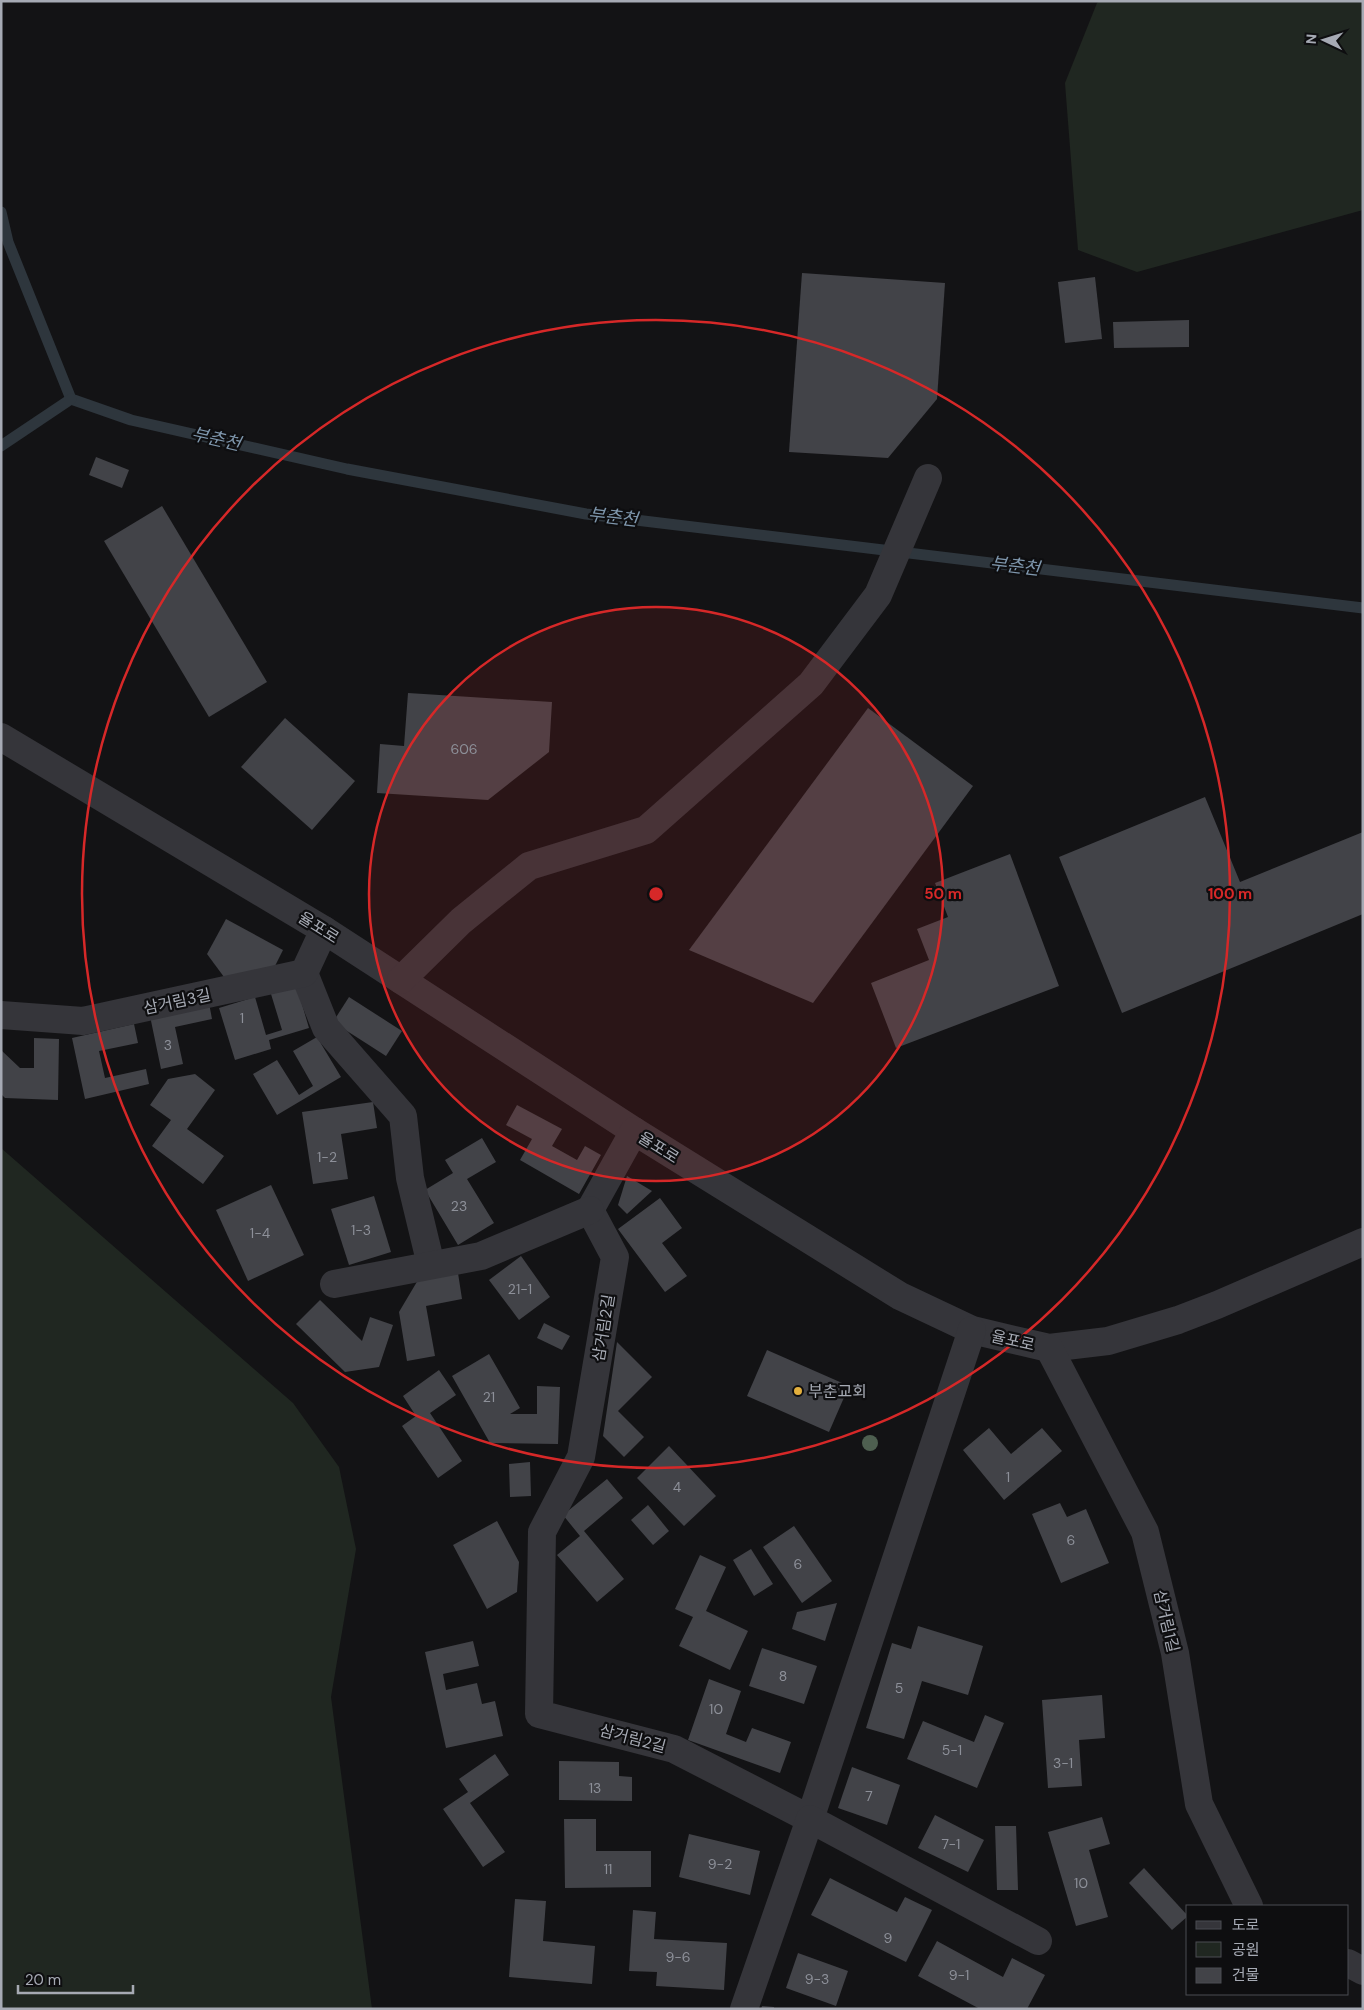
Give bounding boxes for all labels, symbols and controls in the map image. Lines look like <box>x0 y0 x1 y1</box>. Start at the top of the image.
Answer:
north arrow <box>1299 15 1349 65</box>
text: N <box>1302 33 1320 45</box>
water label: 부춘천 <box>189 422 245 457</box>
water label: 부춘천 <box>587 502 642 532</box>
water label: 부춘천 <box>989 551 1044 581</box>
house number: 606 <box>450 740 478 758</box>
text: 50 m <box>924 884 962 904</box>
text: 100 m <box>1208 884 1252 904</box>
centre of rings <box>647 885 665 903</box>
street label: 율포로 <box>294 907 343 948</box>
street label: 삼거림3길 <box>141 984 213 1019</box>
house number: 1 <box>240 1009 244 1027</box>
house number: 3 <box>164 1036 172 1054</box>
street label: 율포로 <box>634 1127 683 1168</box>
house number: 1-2 <box>317 1148 337 1166</box>
house number: 23 <box>451 1197 467 1215</box>
house number: 1-3 <box>351 1221 371 1239</box>
house number: 1-4 <box>250 1224 271 1242</box>
house number: 21-1 <box>508 1280 532 1298</box>
street label: 삼거림2길 <box>588 1293 619 1363</box>
street label: 율포로 <box>989 1325 1037 1356</box>
place label: 부춘교회 <box>808 1381 867 1402</box>
marker: 부춘교회 <box>792 1385 804 1397</box>
house number: 21 <box>483 1388 495 1406</box>
house number: 1 <box>1006 1468 1010 1486</box>
house number: 4 <box>673 1478 682 1496</box>
house number: 6 <box>1067 1531 1075 1549</box>
house number: 6 <box>794 1555 802 1573</box>
street label: 삼거림1길 <box>1149 1588 1184 1655</box>
house number: 8 <box>779 1667 787 1685</box>
house number: 5 <box>895 1679 903 1697</box>
house number: 10 <box>709 1700 723 1718</box>
street label: 삼거림2길 <box>597 1720 668 1757</box>
house number: 5-1 <box>942 1741 962 1759</box>
house number: 3-1 <box>1053 1754 1073 1772</box>
house number: 13 <box>589 1779 601 1797</box>
house number: 7 <box>865 1787 873 1805</box>
house number: 7-1 <box>942 1835 960 1853</box>
house number: 9-2 <box>708 1855 732 1873</box>
house number: 11 <box>604 1860 612 1878</box>
house number: 10 <box>1074 1874 1088 1892</box>
legend <box>1186 1905 1349 1995</box>
text: 도로 <box>1232 1915 1260 1935</box>
house number: 9 <box>884 1929 893 1947</box>
text: 공원 <box>1232 1940 1260 1960</box>
house number: 9-6 <box>665 1948 691 1966</box>
scale bar <box>18 1962 132 1994</box>
text: 건물 <box>1232 1965 1260 1985</box>
house number: 9-1 <box>949 1966 969 1984</box>
text: 20 m <box>25 1970 61 1990</box>
house number: 9-3 <box>805 1970 829 1988</box>

